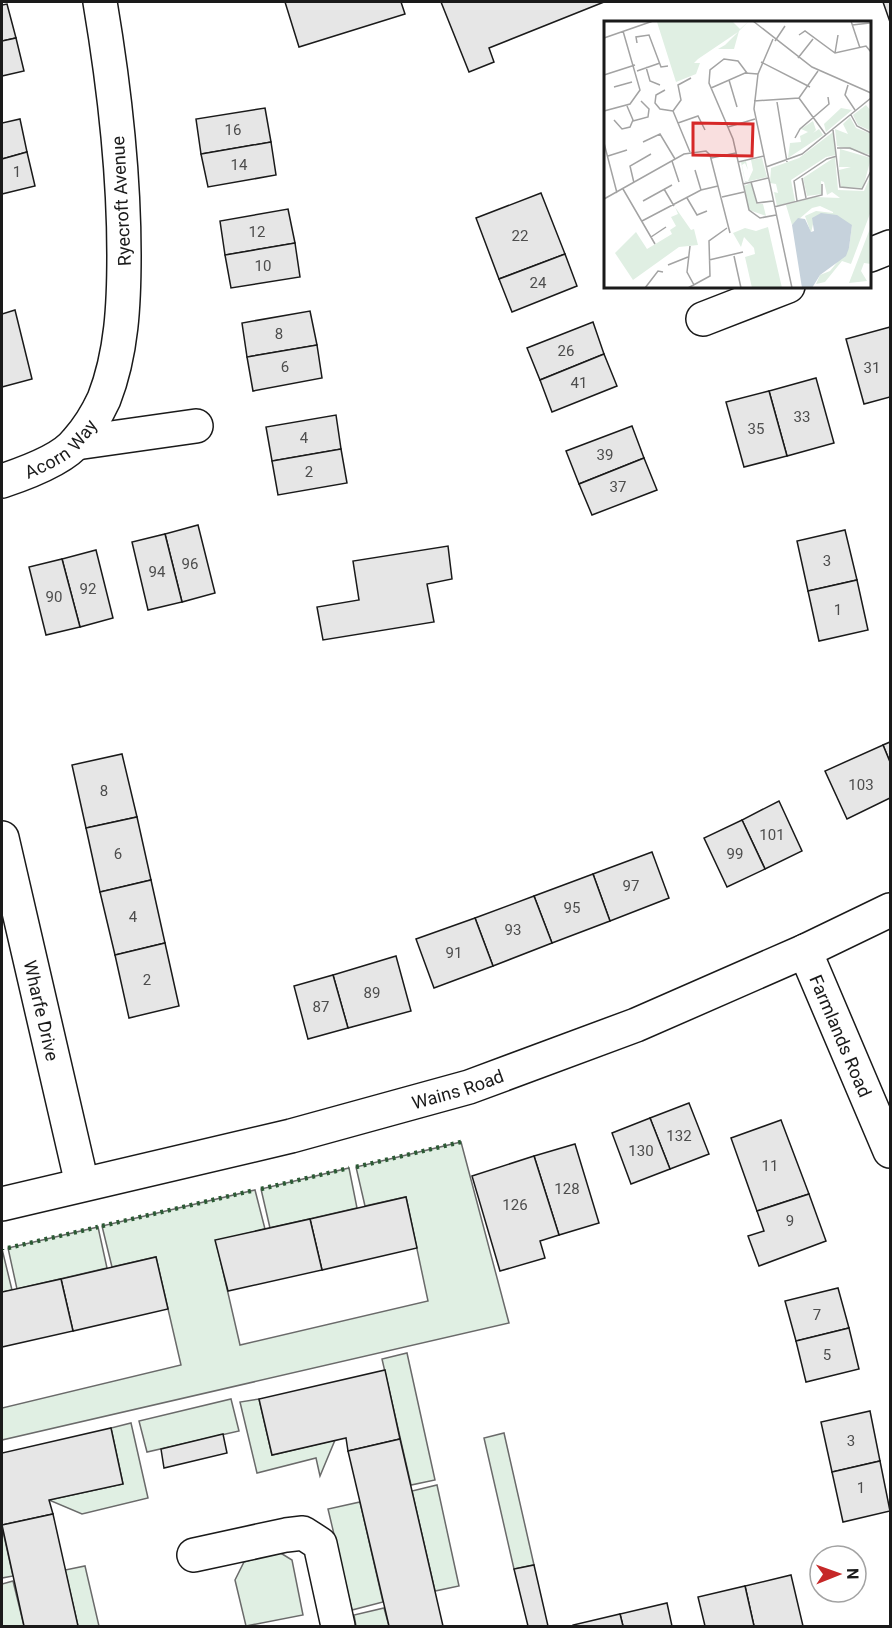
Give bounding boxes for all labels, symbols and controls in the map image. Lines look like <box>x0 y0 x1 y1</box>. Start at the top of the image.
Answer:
inset map <box>604 21 871 288</box>
house number: 16 <box>225 121 241 139</box>
street label: Ryecroft Avenue <box>107 135 135 267</box>
house number: 14 <box>231 156 248 174</box>
house number: 1 <box>13 163 21 181</box>
house number: 12 <box>249 223 265 241</box>
house number: 22 <box>512 227 528 245</box>
house number: 10 <box>255 257 271 275</box>
house number: 24 <box>530 274 547 292</box>
house number: 8 <box>275 325 283 343</box>
house number: 26 <box>558 342 574 360</box>
house number: 6 <box>281 358 289 376</box>
house number: 31 <box>864 359 880 377</box>
house number: 41 <box>571 374 587 392</box>
house number: 33 <box>794 408 810 426</box>
street label: Acorn Way <box>21 415 101 482</box>
house number: 35 <box>748 420 764 438</box>
house number: 4 <box>300 429 309 447</box>
house number: 39 <box>597 446 613 464</box>
house number: 2 <box>305 463 313 481</box>
house number: 37 <box>610 478 626 496</box>
house number: 3 <box>823 552 831 570</box>
house number: 96 <box>182 555 198 573</box>
house number: 94 <box>149 563 166 581</box>
house number: 92 <box>80 580 96 598</box>
house number: 90 <box>46 588 62 606</box>
house number: 1 <box>834 601 842 619</box>
house number: 103 <box>848 776 874 794</box>
house number: 8 <box>100 782 108 800</box>
house number: 101 <box>759 826 785 844</box>
house number: 6 <box>114 845 122 863</box>
house number: 99 <box>727 845 743 863</box>
house number: 97 <box>623 877 639 895</box>
house number: 95 <box>564 899 580 917</box>
house number: 4 <box>129 908 138 926</box>
house number: 93 <box>505 921 521 939</box>
house number: 91 <box>446 944 462 962</box>
street label: Wharfe Drive <box>20 958 64 1063</box>
house number: 2 <box>143 971 151 989</box>
street label: Farmlands Road <box>806 971 876 1100</box>
house number: 89 <box>364 984 380 1002</box>
house number: 87 <box>313 998 329 1016</box>
street label: Wains Road <box>409 1065 506 1113</box>
house number: 132 <box>666 1127 692 1145</box>
house number: 130 <box>628 1142 654 1160</box>
house number: 11 <box>762 1157 778 1175</box>
house number: 128 <box>554 1180 580 1198</box>
house number: 126 <box>502 1196 528 1214</box>
house number: 9 <box>786 1212 794 1230</box>
house number: 7 <box>813 1306 821 1324</box>
house number: 5 <box>823 1346 831 1364</box>
house number: 3 <box>847 1432 855 1450</box>
house number: 1 <box>857 1479 865 1497</box>
north arrow <box>808 1544 868 1604</box>
text: N <box>843 1568 862 1580</box>

